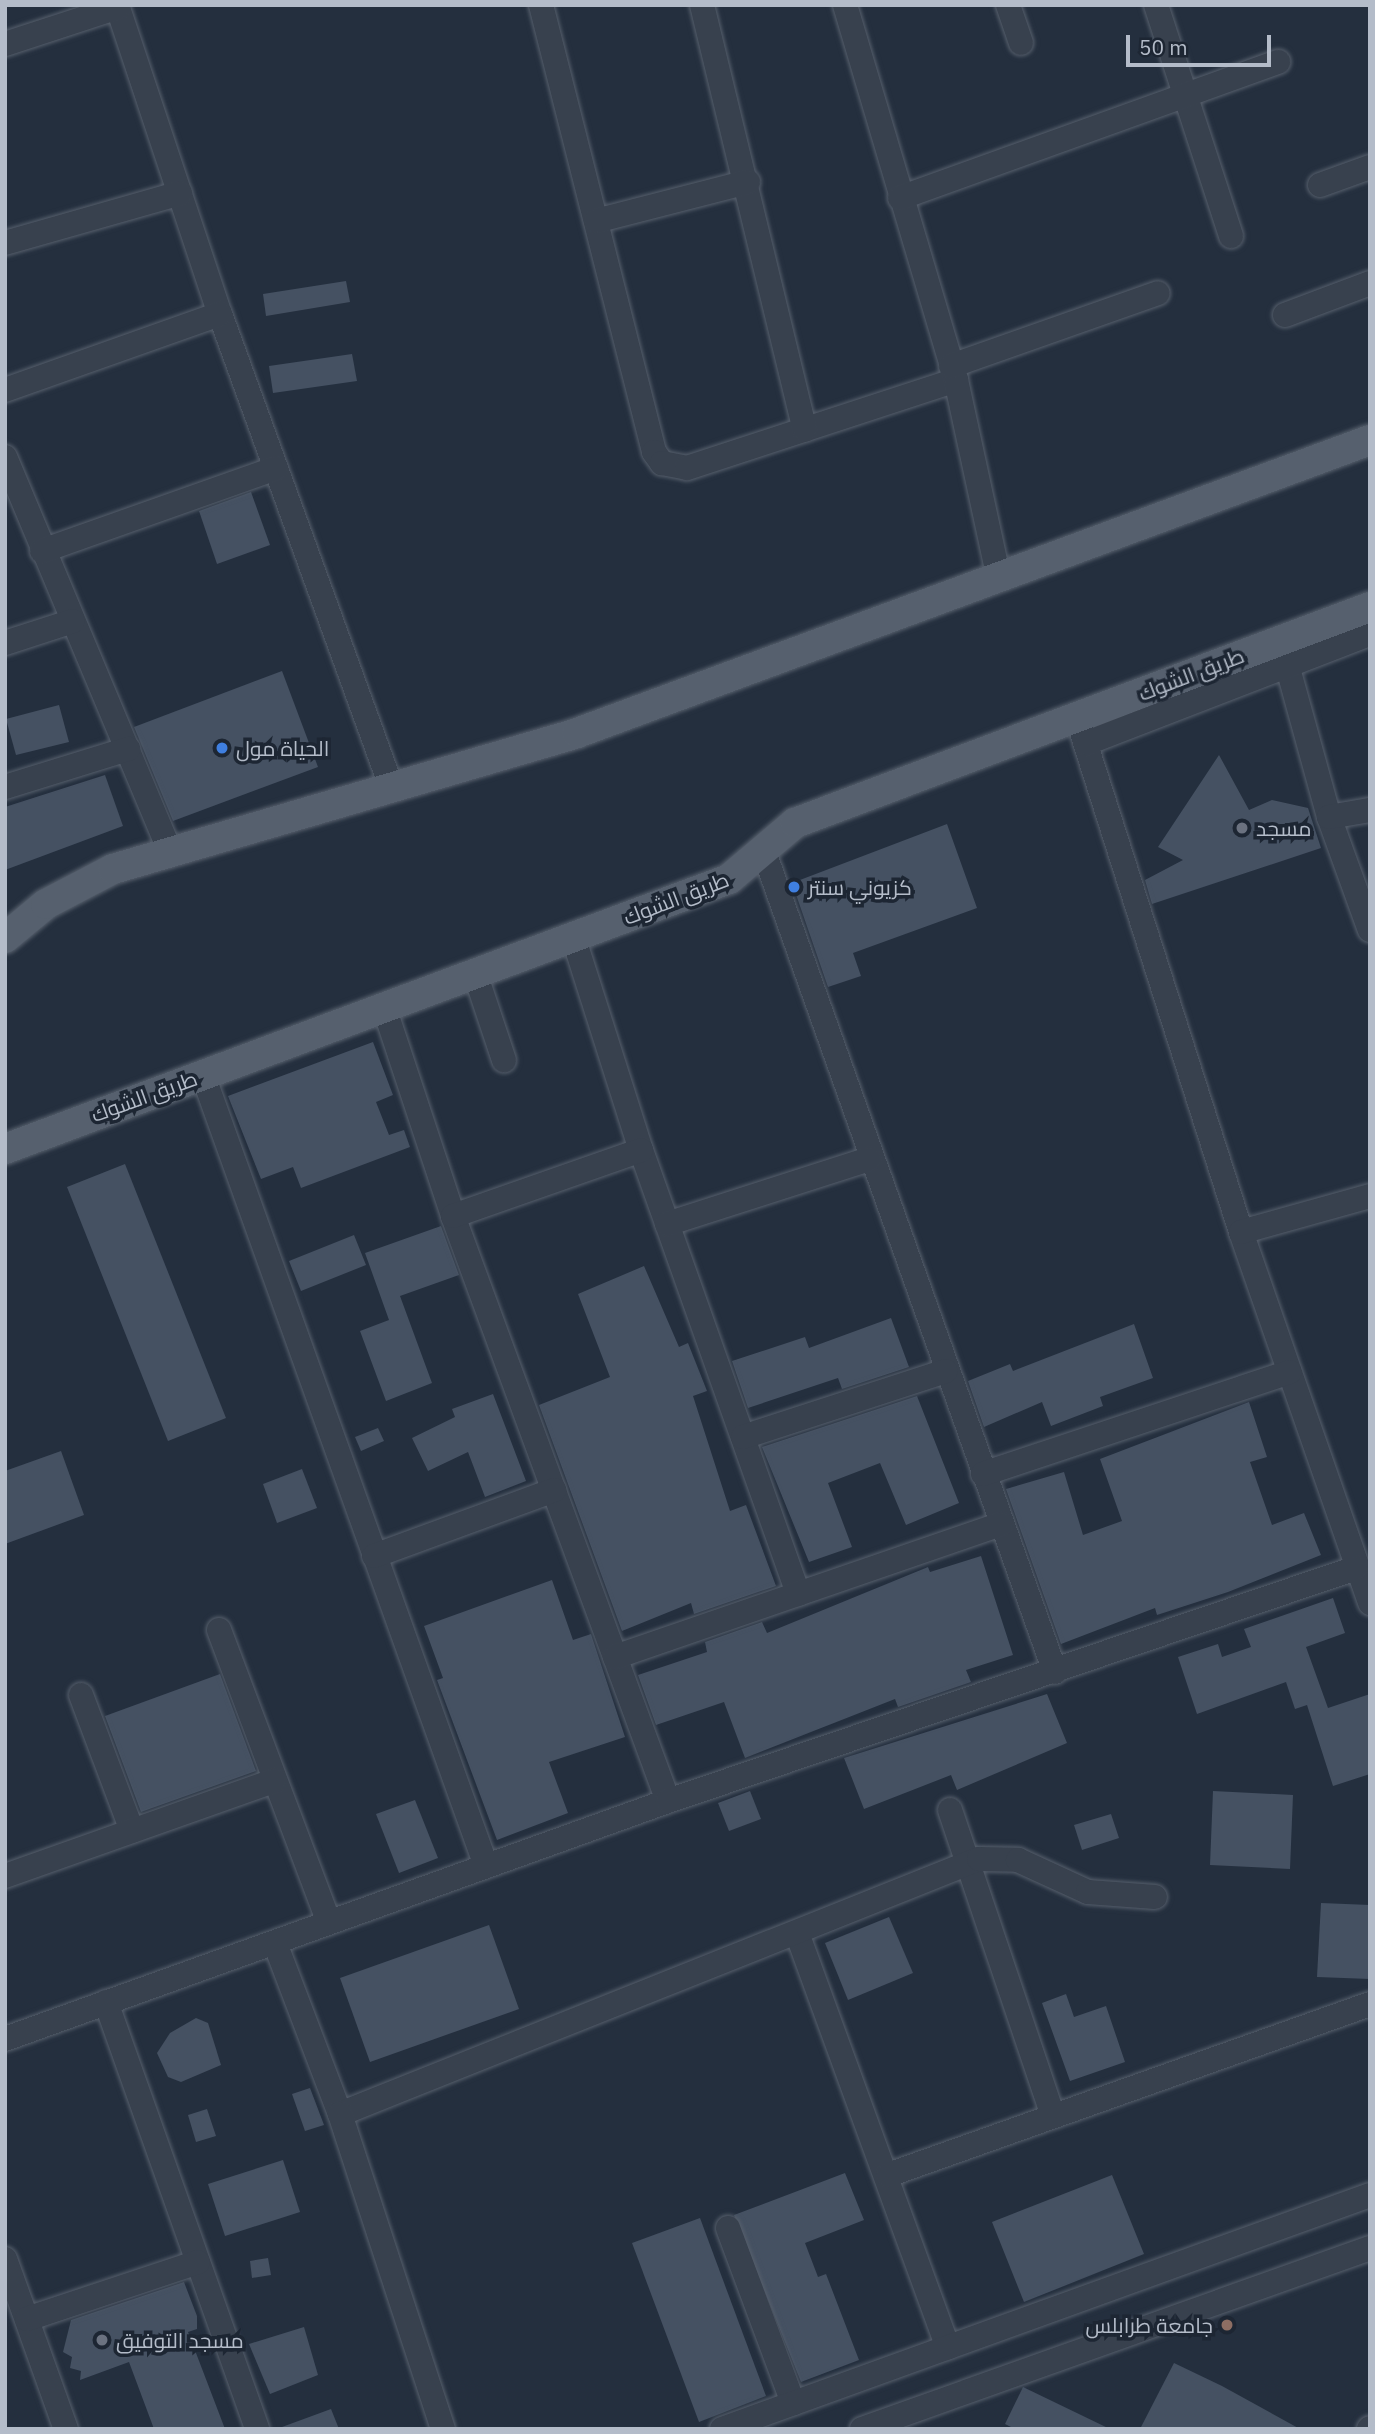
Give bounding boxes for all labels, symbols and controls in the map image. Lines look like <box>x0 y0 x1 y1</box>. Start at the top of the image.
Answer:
scale bar <box>1130 21 1275 65</box>
text: 50 m <box>1139 33 1188 61</box>
street label: طريق الشوك <box>1135 642 1247 706</box>
place label: الحياة مول <box>236 735 329 761</box>
marker: الحياة مول <box>214 740 230 756</box>
place label: مسجد <box>1256 815 1311 841</box>
marker: مسجد <box>1234 820 1250 836</box>
street label: طريق الشوك <box>620 866 732 930</box>
place label: كزيوني سنتر <box>808 874 912 900</box>
marker: كزيوني سنتر <box>786 879 802 895</box>
street label: طريق الشوك <box>88 1065 200 1127</box>
place label: جامعة طرابلس <box>1085 2312 1213 2338</box>
marker: جامعة طرابلس <box>1219 2317 1235 2333</box>
place label: مسجد التوفيق <box>116 2327 244 2353</box>
marker: مسجد التوفيق <box>94 2332 110 2348</box>

